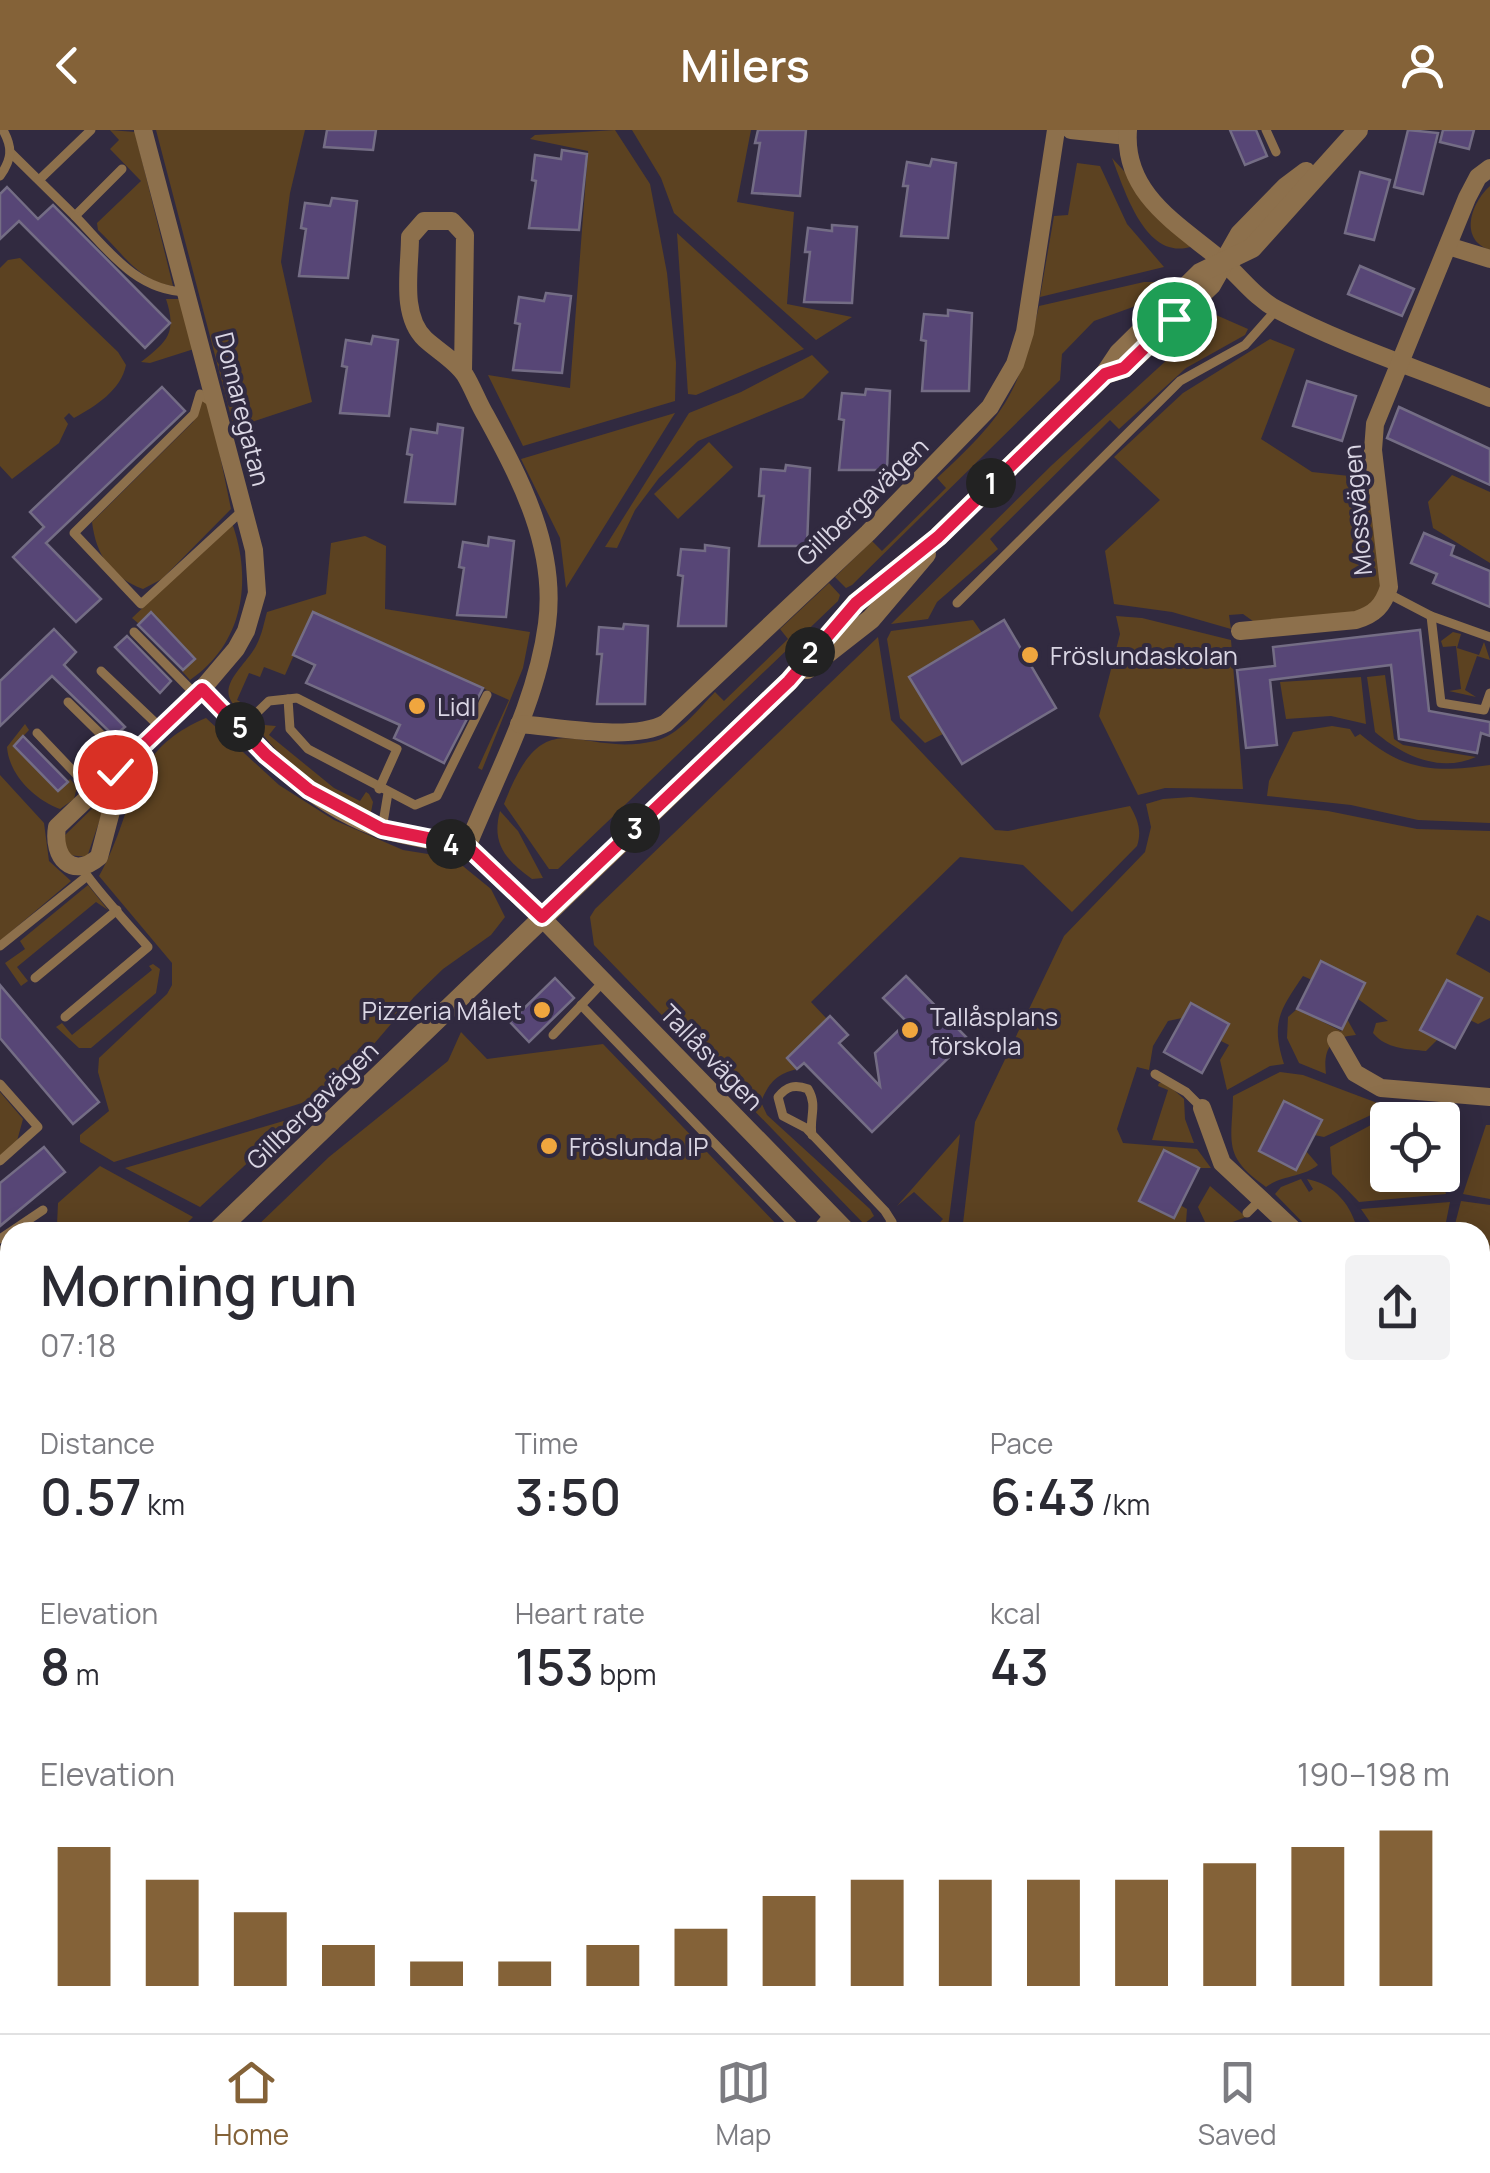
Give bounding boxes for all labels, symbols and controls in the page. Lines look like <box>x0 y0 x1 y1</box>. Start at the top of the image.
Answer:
text: Milers <box>680 34 810 96</box>
icon: back <box>40 38 95 93</box>
icon: person <box>1395 38 1450 93</box>
pin <box>1132 277 1217 362</box>
icon: arrive <box>1147 292 1202 347</box>
street label: Domaregatan <box>207 328 279 490</box>
street label: Gillbergavägen <box>788 429 936 573</box>
street label: Mossvägen <box>1334 443 1380 577</box>
pin: 1 <box>966 458 1016 508</box>
text: 1 <box>985 464 997 502</box>
pin: 2 <box>785 627 835 677</box>
text: 2 <box>802 633 818 671</box>
place label: Fröslundaskolan <box>1050 638 1238 673</box>
marker: Fröslundaskolan <box>1019 644 1041 666</box>
place label: Lidl <box>437 689 476 724</box>
marker: Lidl <box>406 695 428 717</box>
pin: 5 <box>215 702 265 752</box>
text: 5 <box>232 708 248 746</box>
pin <box>73 730 158 815</box>
icon: check <box>88 745 143 800</box>
pin: 3 <box>610 803 660 853</box>
text: 3 <box>627 809 643 847</box>
pin: 4 <box>426 819 476 869</box>
text: 4 <box>442 825 460 863</box>
place label: Pizzeria Målet <box>362 993 522 1028</box>
street label: Tallåsvägen <box>653 996 771 1118</box>
marker: Pizzeria Målet <box>531 999 553 1021</box>
place label: Tallåsplans förskola <box>930 999 1058 1063</box>
marker: Tallåsplans förskola <box>899 1019 921 1041</box>
street label: Gillbergavägen <box>238 1033 386 1177</box>
map controls <box>1370 1102 1460 1192</box>
button: locate <box>1370 1102 1460 1192</box>
place label: Fröslunda IP <box>569 1129 708 1164</box>
marker: Fröslunda IP <box>538 1135 560 1157</box>
text: Morning run <box>40 1247 357 1323</box>
button: share <box>1345 1255 1450 1360</box>
text: 07:18 <box>40 1323 116 1367</box>
text: Distance <box>40 1424 155 1462</box>
text: Time <box>515 1424 578 1462</box>
text: Pace <box>990 1424 1053 1462</box>
text: 0.57 <box>40 1462 142 1530</box>
text: 3:50 <box>515 1462 621 1530</box>
text: 6:43 <box>990 1462 1096 1530</box>
text: km <box>142 1485 185 1523</box>
text: /km <box>1096 1485 1150 1523</box>
text: Elevation <box>40 1594 158 1632</box>
text: Heart rate <box>515 1594 645 1632</box>
text: kcal <box>990 1594 1041 1632</box>
text: 8 <box>40 1632 70 1700</box>
text: 153 <box>515 1632 594 1700</box>
text: 43 <box>990 1632 1049 1700</box>
text: m <box>70 1655 99 1693</box>
text: bpm <box>594 1655 656 1693</box>
text: Elevation <box>40 1752 175 1796</box>
text: 190–198 m <box>1297 1752 1450 1796</box>
tab: Home <box>213 2055 289 2153</box>
tab: Map <box>716 2055 771 2153</box>
tab: Saved <box>1198 2055 1277 2153</box>

